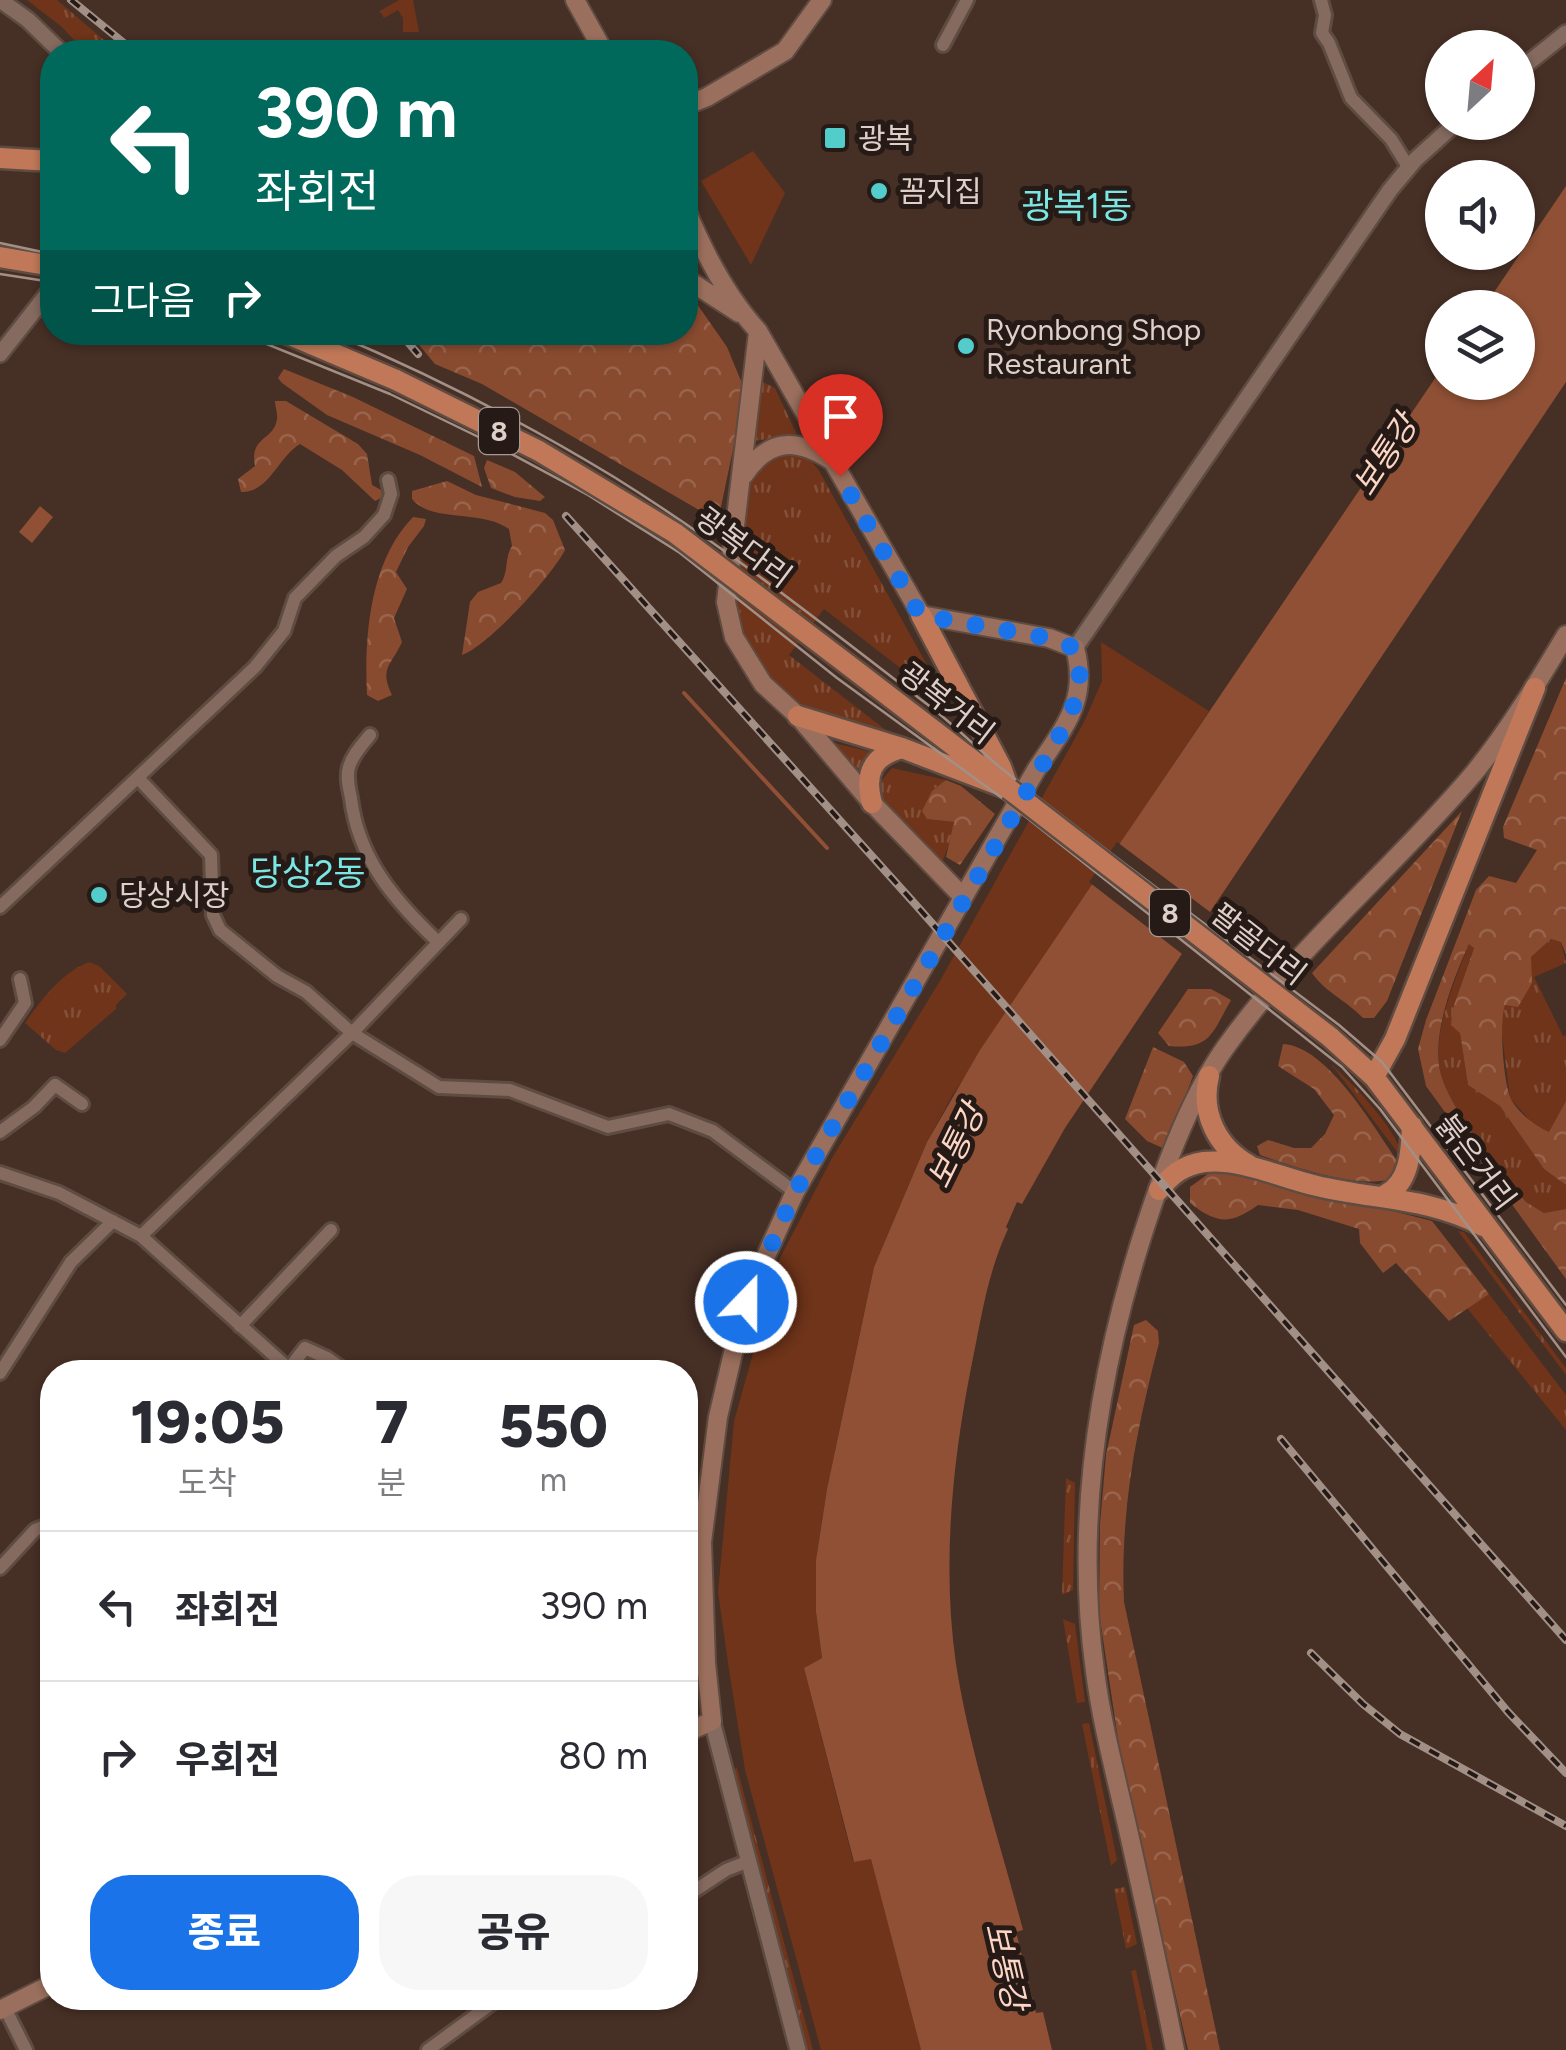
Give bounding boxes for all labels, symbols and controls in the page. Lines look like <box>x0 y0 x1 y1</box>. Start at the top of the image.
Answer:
north arrow <box>1425 30 1535 140</box>
map controls <box>1425 30 1535 400</box>
text: 390 m <box>255 70 458 155</box>
icon: left <box>90 80 220 210</box>
place label: 광복 <box>858 120 913 157</box>
marker: 광복 <box>822 125 848 151</box>
button: sound <box>1425 160 1535 270</box>
text: 좌회전 <box>255 164 379 218</box>
place label: 꼼지집 <box>899 173 982 210</box>
marker: 꼼지집 <box>868 180 890 202</box>
district label: 광복1동 <box>1021 185 1133 227</box>
icon: right <box>215 270 270 325</box>
text: 그다음 <box>90 278 195 324</box>
button: layers <box>1425 290 1535 400</box>
place label: Ryonbong Shop Restaurant <box>986 311 1201 382</box>
marker: Ryonbong Shop Restaurant <box>955 335 977 357</box>
pin <box>798 374 883 477</box>
icon: arrive <box>813 389 868 444</box>
water label: 보통강 <box>1345 404 1427 502</box>
road number: 8 <box>479 408 519 454</box>
street label: 광복다리 <box>689 499 799 595</box>
street label: 광복거리 <box>892 654 1002 752</box>
district label: 당상2동 <box>250 852 366 894</box>
place label: 당상시장 <box>119 877 229 914</box>
marker: 당상시장 <box>88 884 110 906</box>
road number: 8 <box>1150 890 1190 936</box>
street label: 팔골다리 <box>1204 895 1314 993</box>
water label: 보통강 <box>920 1094 994 1194</box>
street label: 붉은거리 <box>1428 1107 1524 1217</box>
position arrow <box>694 1250 798 1354</box>
text: 19:05 <box>130 1386 284 1458</box>
text: 7 <box>375 1386 408 1458</box>
text: 550 <box>499 1390 608 1462</box>
text: m <box>540 1461 567 1499</box>
text: 도착 <box>178 1464 237 1502</box>
text: 분 <box>377 1464 406 1502</box>
icon: left <box>90 1579 145 1634</box>
text: 390 m <box>540 1583 648 1629</box>
text: 좌회전 <box>175 1587 280 1633</box>
icon: right <box>90 1729 145 1784</box>
text: 80 m <box>559 1733 648 1779</box>
text: 우회전 <box>175 1737 280 1783</box>
button: 종료 <box>90 1875 359 1990</box>
button: 공유 <box>379 1875 648 1990</box>
water label: 보통강 <box>978 1919 1035 2018</box>

